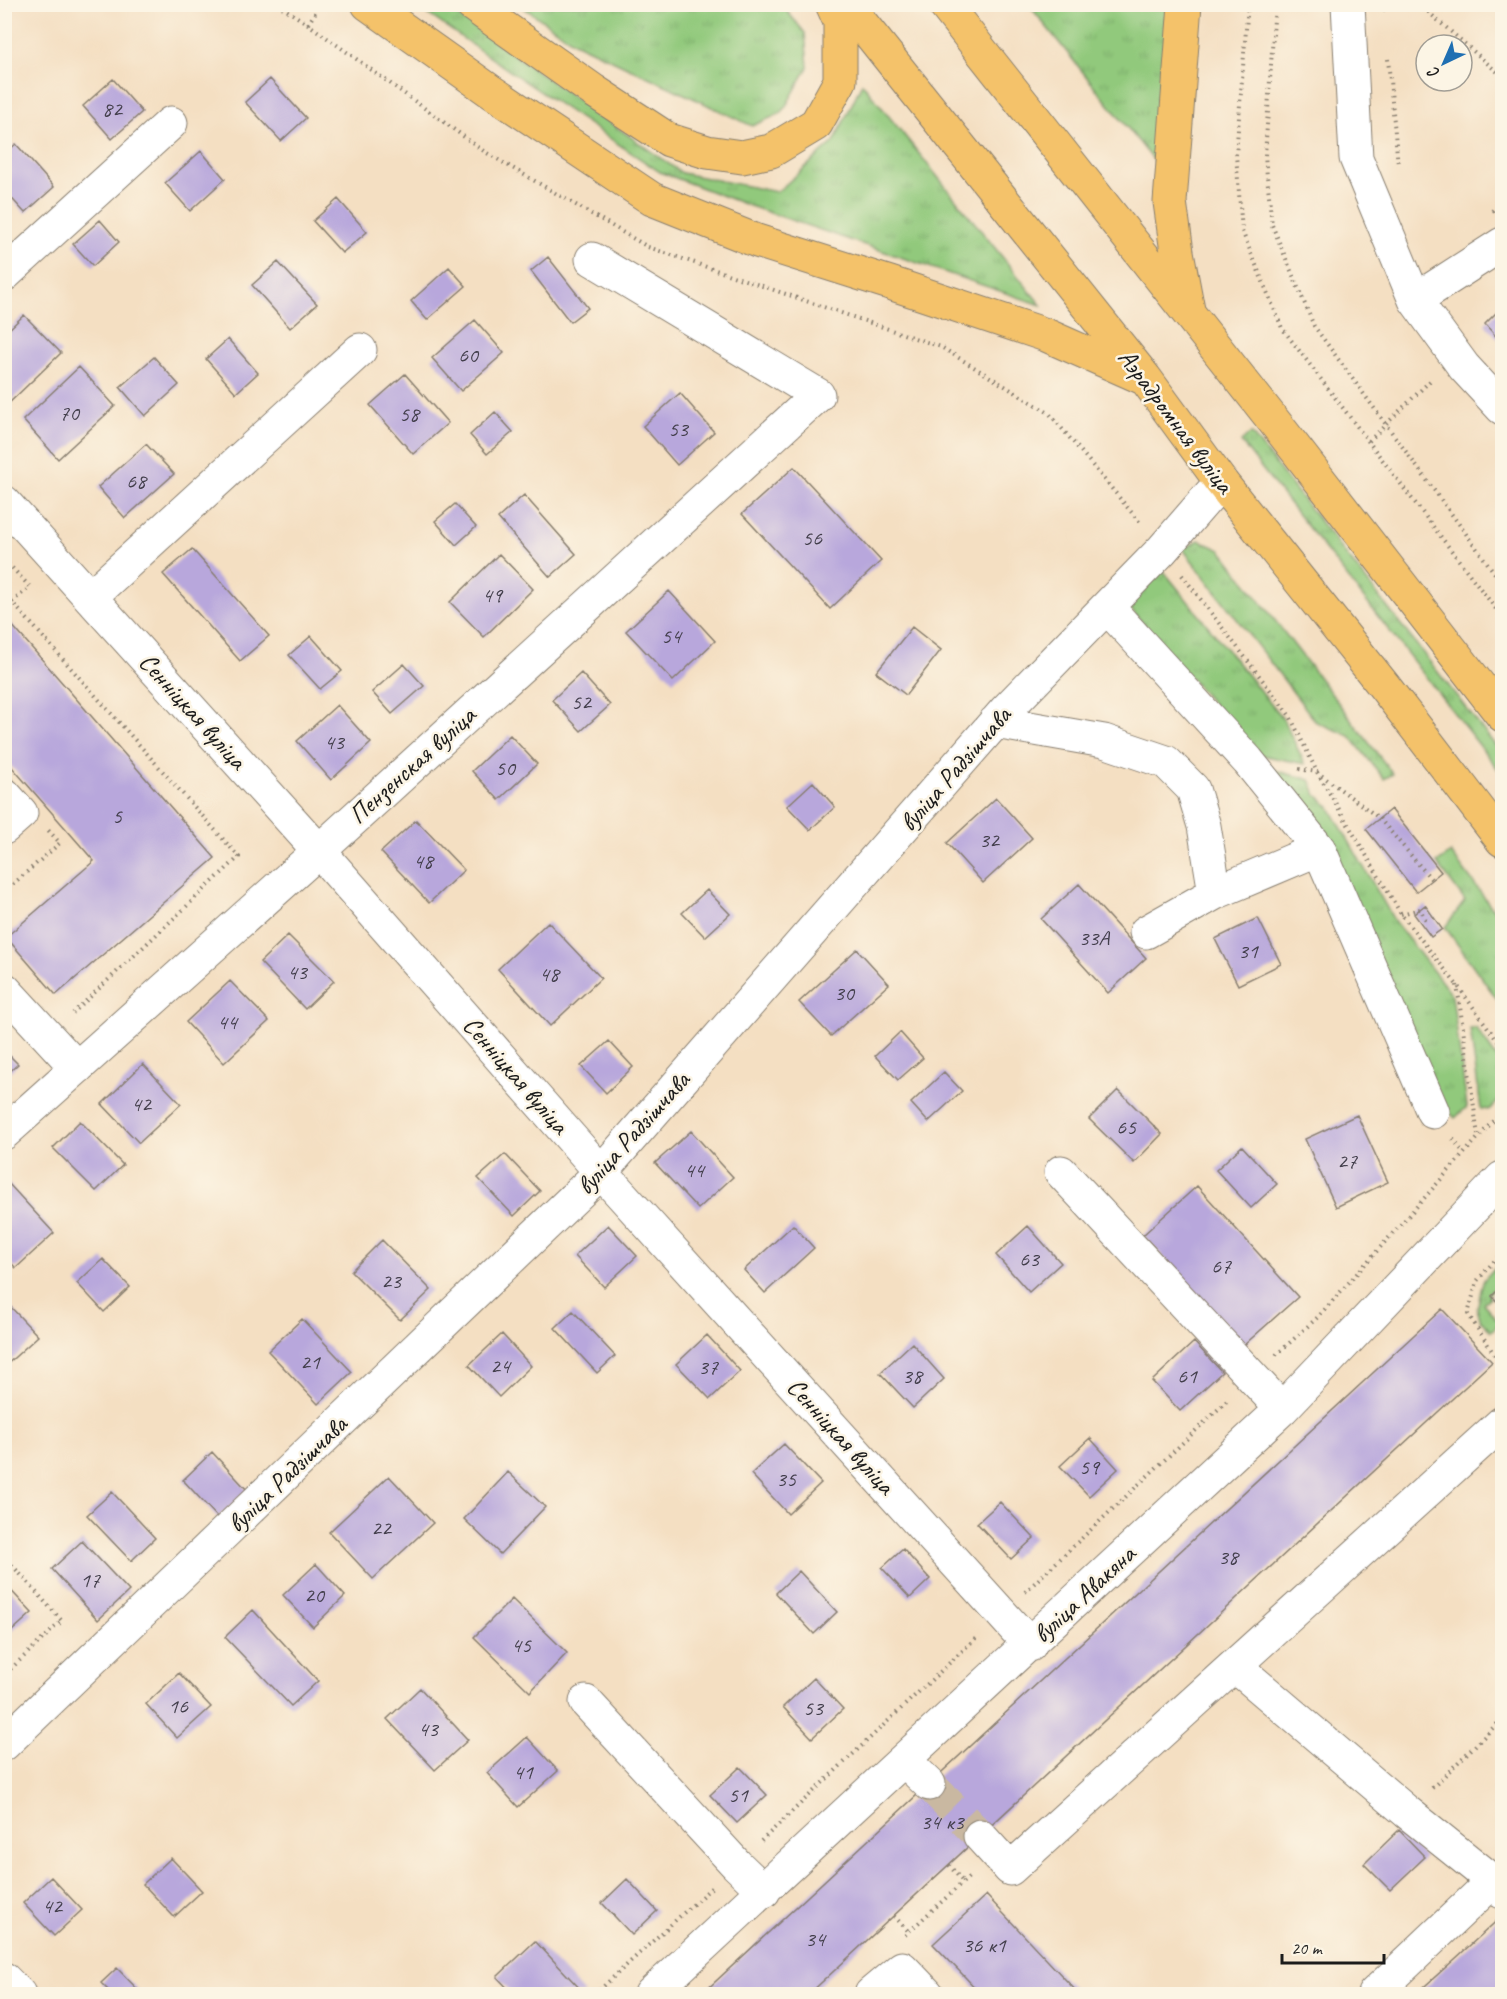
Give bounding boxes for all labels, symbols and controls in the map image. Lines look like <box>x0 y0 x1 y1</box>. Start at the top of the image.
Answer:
north arrow <box>1414 33 1474 93</box>
text: С <box>1423 62 1444 83</box>
house number: 82 <box>102 95 124 123</box>
house number: 60 <box>458 341 480 369</box>
street label: Аэрадромная вуліца <box>1111 342 1242 501</box>
house number: 70 <box>59 399 81 427</box>
house number: 58 <box>399 400 421 428</box>
house number: 53 <box>668 415 690 443</box>
house number: 68 <box>126 467 148 495</box>
house number: 56 <box>802 524 823 552</box>
house number: 49 <box>482 581 504 609</box>
house number: 54 <box>661 622 683 650</box>
street label: Сенніцкая вуліца <box>132 646 255 778</box>
house number: 52 <box>571 688 593 716</box>
street label: Пензенская вуліца <box>341 698 484 831</box>
street label: вуліца Радзішчава <box>892 699 1019 838</box>
house number: 43 <box>324 728 346 756</box>
house number: 50 <box>495 754 517 782</box>
house number: 5 <box>112 802 123 830</box>
house number: 32 <box>979 826 1001 854</box>
house number: 48 <box>413 847 435 875</box>
house number: 33А <box>1079 924 1110 952</box>
house number: 31 <box>1238 937 1259 965</box>
house number: 43 <box>287 958 309 986</box>
house number: 48 <box>539 960 561 988</box>
house number: 30 <box>834 979 856 1007</box>
house number: 44 <box>217 1008 239 1036</box>
street label: Сенніцкая вуліца <box>456 1009 577 1142</box>
street label: вуліца Радзішчава <box>569 1063 698 1202</box>
house number: 42 <box>131 1090 153 1118</box>
house number: 65 <box>1116 1113 1137 1141</box>
house number: 27 <box>1337 1147 1358 1175</box>
house number: 44 <box>684 1156 706 1184</box>
house number: 63 <box>1019 1245 1041 1273</box>
house number: 67 <box>1211 1252 1232 1280</box>
house number: 23 <box>381 1267 403 1295</box>
house number: 21 <box>300 1348 321 1376</box>
house number: 24 <box>490 1352 512 1380</box>
house number: 37 <box>698 1353 719 1381</box>
house number: 38 <box>902 1362 924 1390</box>
house number: 61 <box>1177 1362 1198 1390</box>
street label: Сенніцкая вуліца <box>780 1371 903 1503</box>
street label: вуліца Радзішчава <box>220 1407 355 1540</box>
house number: 59 <box>1079 1453 1101 1481</box>
house number: 35 <box>776 1465 797 1493</box>
house number: 22 <box>371 1514 393 1542</box>
street label: вуліца Авакяна <box>1026 1537 1144 1650</box>
house number: 38 <box>1218 1543 1240 1571</box>
house number: 17 <box>80 1566 101 1594</box>
house number: 20 <box>304 1581 326 1609</box>
house number: 45 <box>511 1631 532 1659</box>
house number: 16 <box>168 1692 189 1720</box>
house number: 53 <box>803 1694 825 1722</box>
house number: 43 <box>418 1715 440 1743</box>
house number: 41 <box>513 1758 534 1786</box>
house number: 51 <box>728 1781 749 1809</box>
house number: 34 к3 <box>920 1808 966 1836</box>
house number: 42 <box>42 1892 64 1920</box>
house number: 34 <box>805 1925 827 1953</box>
scale bar <box>1282 1927 1384 1965</box>
house number: 36 к1 <box>962 1931 1007 1959</box>
text: 20 m <box>1291 1937 1324 1959</box>

